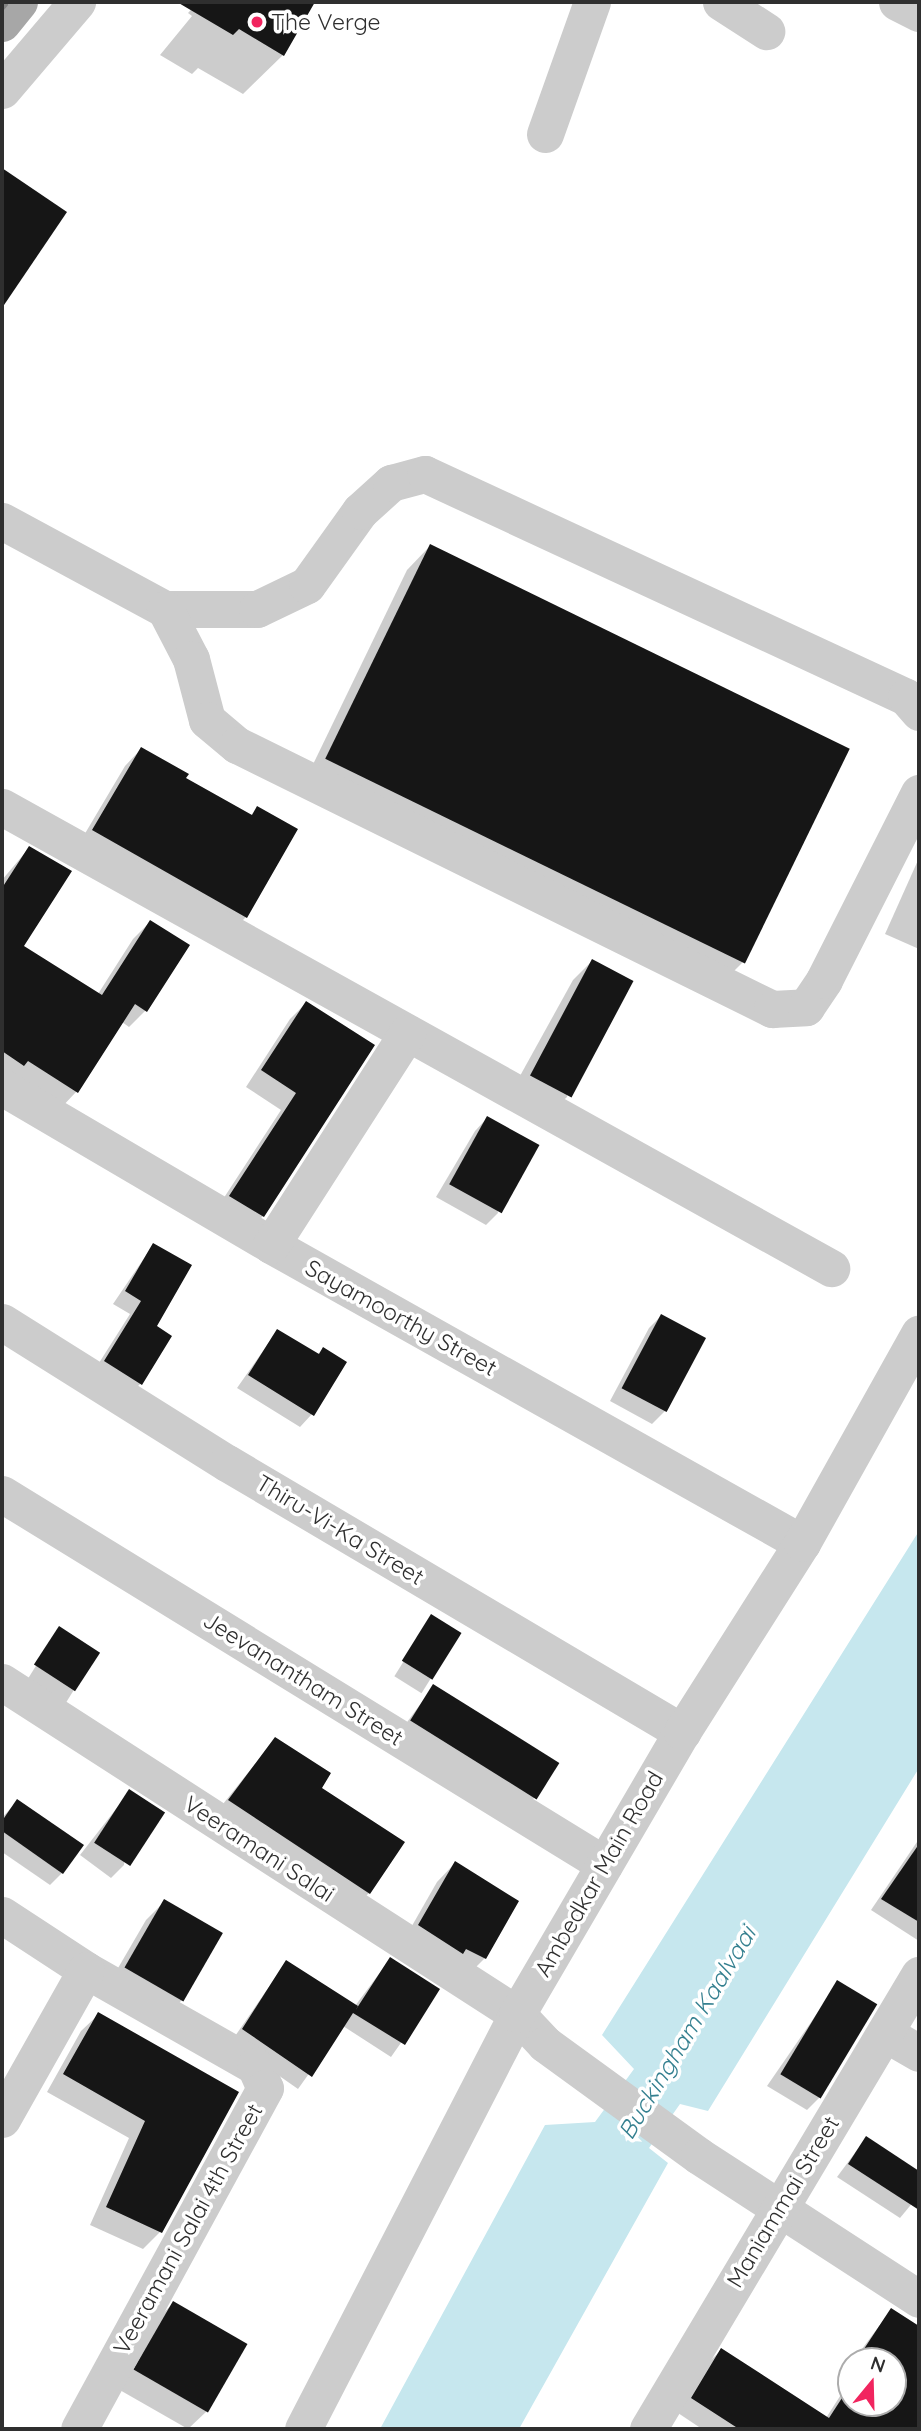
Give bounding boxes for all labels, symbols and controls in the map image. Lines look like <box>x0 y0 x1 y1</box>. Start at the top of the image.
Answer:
place label: The Verge <box>271 8 380 36</box>
marker: The Verge <box>249 14 265 30</box>
street label: Sayamoorthy Street <box>301 1254 501 1382</box>
street label: Thiru-Vi-Ka Street <box>251 1469 429 1591</box>
street label: Jeevanantham Street <box>198 1606 408 1752</box>
street label: Ambedkar Main Road <box>529 1766 669 1982</box>
street label: Veeramani Salai <box>179 1790 339 1908</box>
water label: Buckingham Kaalvaai <box>612 1922 762 2144</box>
street label: Veeramani Salai 4th Street <box>108 2099 268 2359</box>
street label: Maniammai Street <box>721 2111 845 2293</box>
north arrow <box>837 2347 907 2417</box>
text: N <box>868 2350 889 2378</box>

